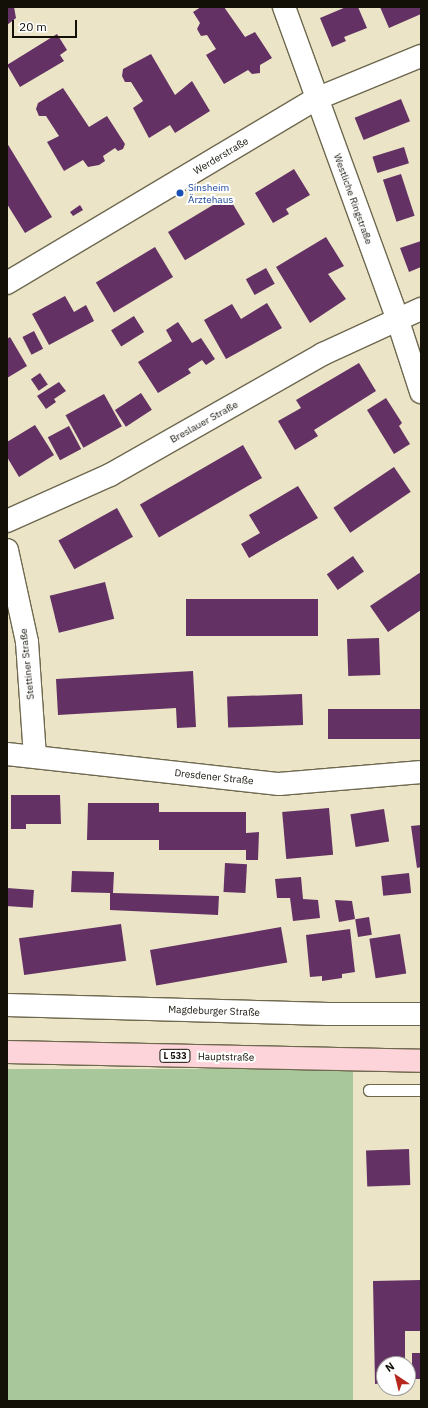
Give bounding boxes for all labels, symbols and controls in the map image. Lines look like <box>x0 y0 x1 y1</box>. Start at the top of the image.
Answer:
scale bar <box>14 12 79 38</box>
text: 20 m <box>19 19 47 34</box>
street label: Werderstraße <box>191 135 251 177</box>
street label: Westliche Ringstraße <box>331 152 375 246</box>
place label: Sinsheim Ärztehaus <box>188 181 233 204</box>
marker: Sinsheim Ärztehaus <box>175 188 185 198</box>
street label: Breslauer Straße <box>168 398 240 446</box>
street label: Stettiner Straße <box>17 628 37 700</box>
street label: Dresdener Straße <box>174 767 254 787</box>
street label: Magdeburger Straße <box>168 1003 260 1019</box>
road number: L 533 <box>159 1049 191 1063</box>
street label: Hauptstraße <box>198 1051 254 1063</box>
north arrow <box>376 1356 416 1396</box>
text: N <box>382 1359 397 1375</box>

